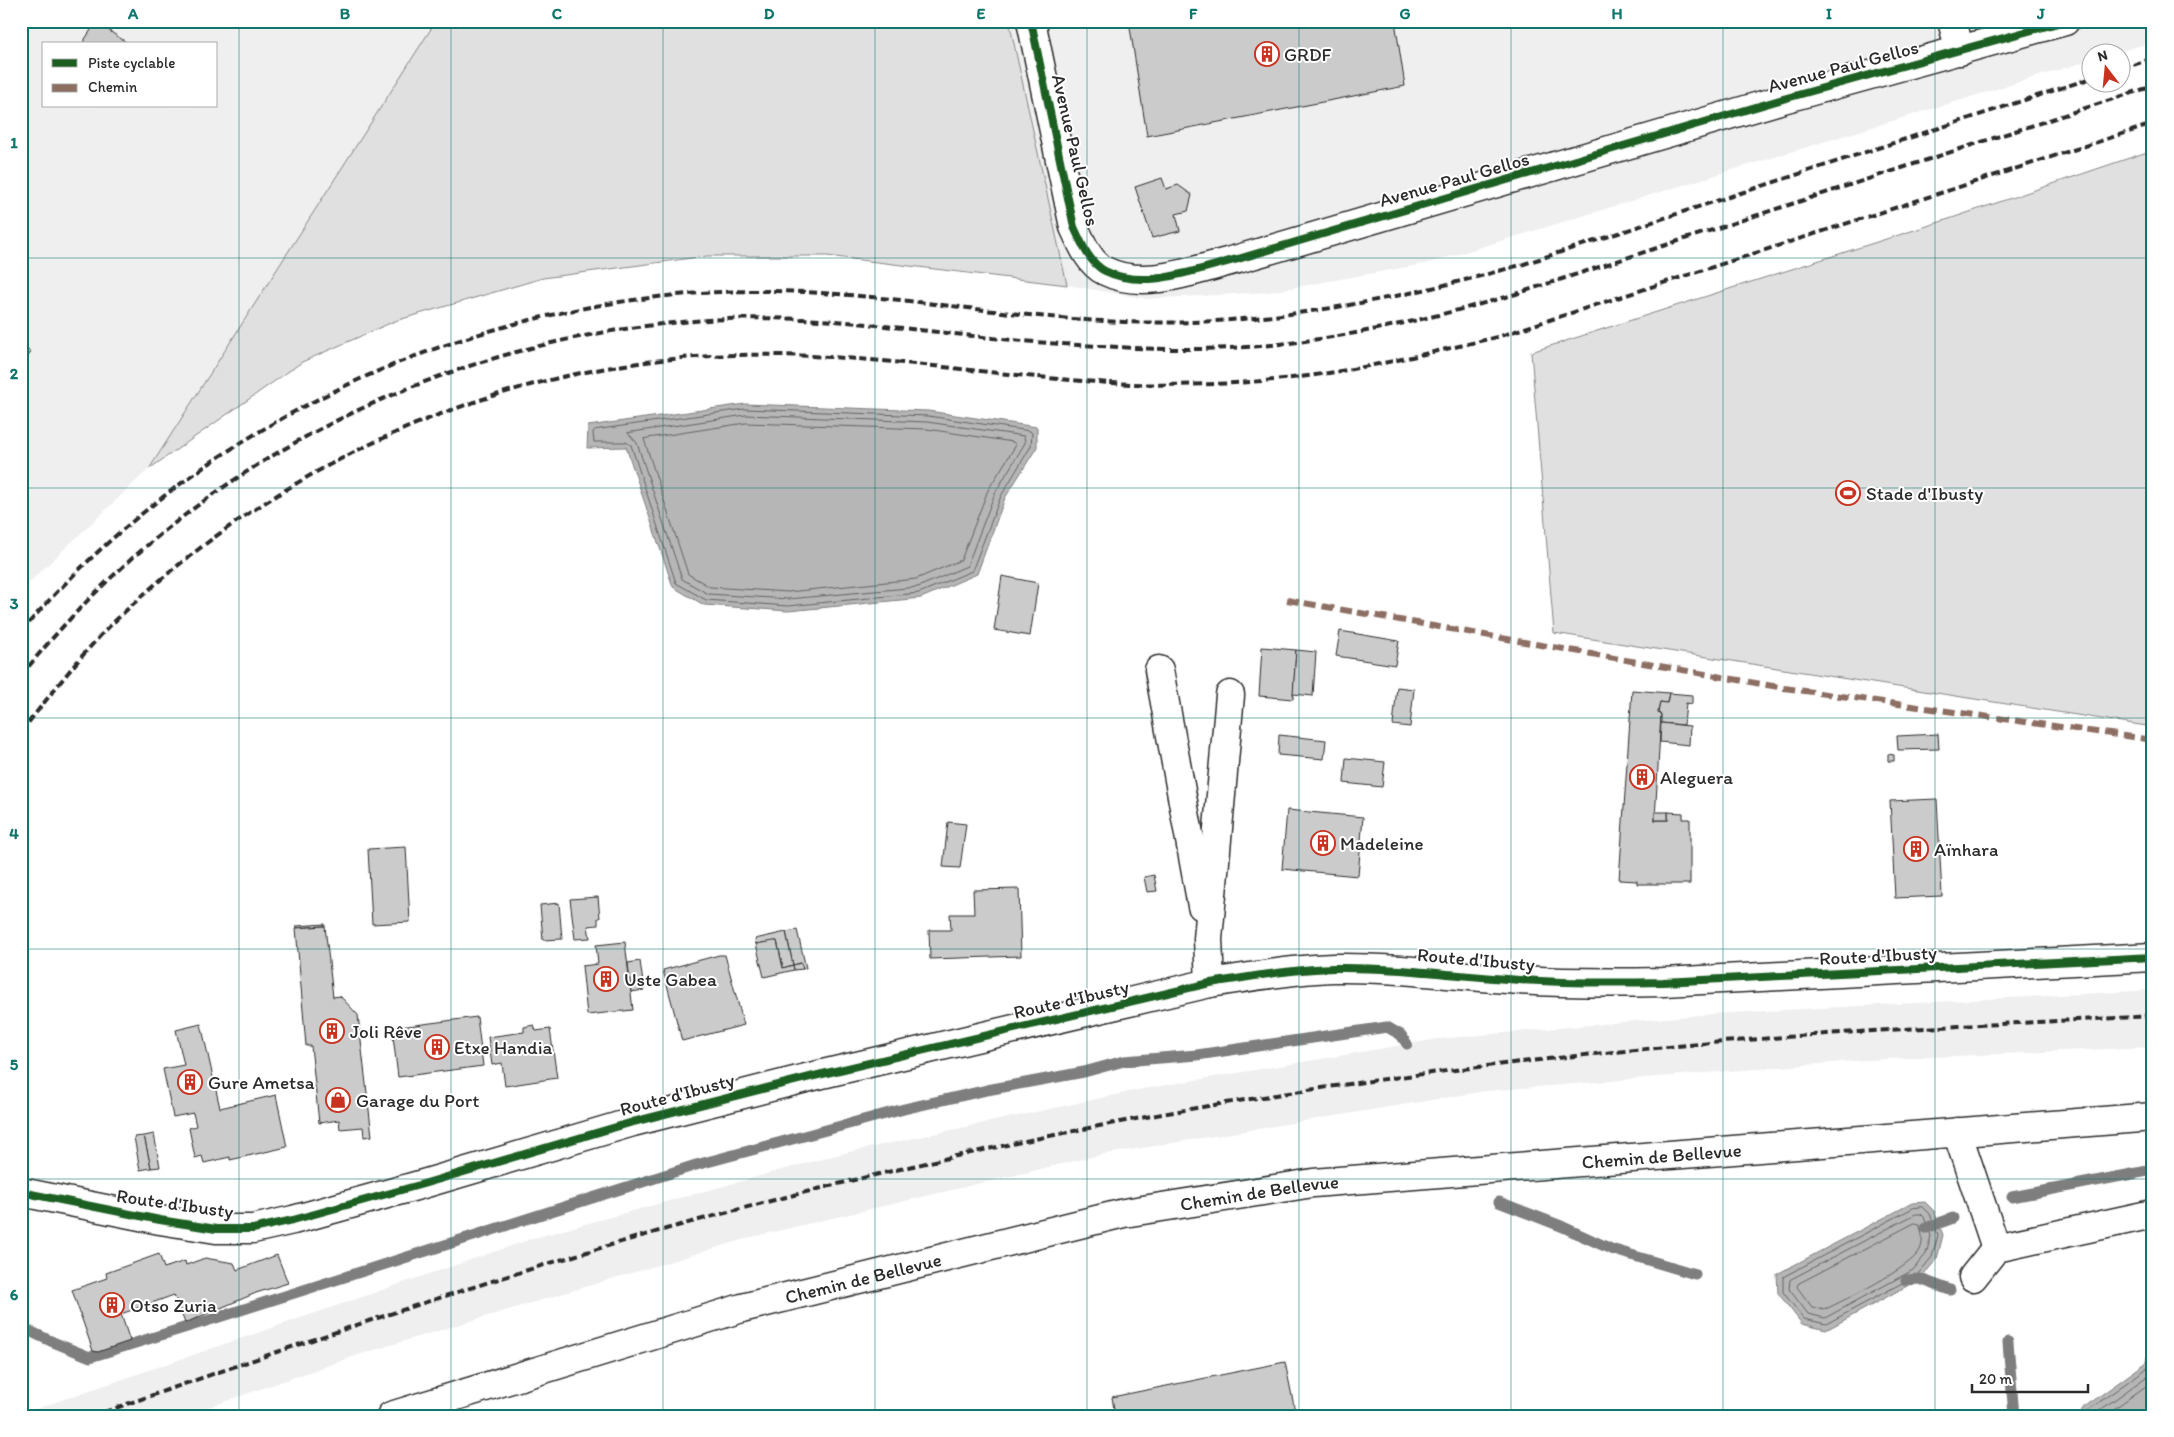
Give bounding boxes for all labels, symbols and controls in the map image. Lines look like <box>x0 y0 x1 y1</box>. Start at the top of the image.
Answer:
text: A <box>127 4 139 23</box>
text: B <box>340 4 351 23</box>
text: C <box>552 4 563 23</box>
text: D <box>764 4 775 23</box>
text: E <box>977 4 986 23</box>
text: F <box>1189 4 1198 23</box>
text: G <box>1399 4 1411 23</box>
text: H <box>1611 4 1623 23</box>
text: I <box>1826 4 1832 23</box>
text: J <box>2036 4 2045 23</box>
street label: Avenue Paul Gellos <box>1765 35 1921 98</box>
building icon: GRDF <box>1254 41 1280 67</box>
legend <box>42 42 218 108</box>
north arrow <box>2082 42 2132 92</box>
place label: GRDF <box>1284 43 1331 66</box>
text: N <box>2096 47 2109 65</box>
text: Piste cyclable <box>88 54 175 72</box>
street label: Avenue Paul Gellos <box>1047 72 1104 228</box>
text: Chemin <box>88 78 138 96</box>
text: 1 <box>10 133 18 152</box>
street label: Avenue Paul Gellos <box>1376 147 1532 212</box>
text: 2 <box>10 364 19 383</box>
sports icon: Stade d'Ibusty <box>1835 480 1861 506</box>
place label: Stade d'Ibusty <box>1866 482 1983 505</box>
text: 3 <box>10 594 19 613</box>
building icon: Aleguera <box>1629 764 1655 790</box>
place label: Aleguera <box>1660 766 1733 789</box>
text: 4 <box>9 824 19 843</box>
building icon: Madeleine <box>1310 830 1336 856</box>
place label: Madeleine <box>1340 832 1424 855</box>
building icon: Aïnhara <box>1903 836 1929 862</box>
place label: Aïnhara <box>1934 838 1998 861</box>
street label: Route d'Ibusty <box>1819 941 1937 970</box>
street label: Route d'Ibusty <box>1416 943 1536 976</box>
building icon: Uste Gabea <box>593 966 619 992</box>
place label: Uste Gabea <box>624 968 717 991</box>
street label: Route d'Ibusty <box>1011 975 1131 1024</box>
building icon: Joli Rêve <box>319 1018 345 1044</box>
place label: Joli Rêve <box>350 1020 422 1043</box>
building icon: Etxe Handia <box>424 1034 450 1060</box>
place label: Etxe Handia <box>454 1036 553 1059</box>
text: 5 <box>10 1055 19 1074</box>
street label: Route d'Ibusty <box>617 1068 737 1121</box>
building icon: Gure Ametsa <box>177 1069 203 1095</box>
place label: Gure Ametsa <box>208 1071 315 1094</box>
shop icon: Garage du Port <box>325 1087 351 1113</box>
place label: Garage du Port <box>356 1089 479 1112</box>
street label: Chemin de Bellevue <box>1581 1138 1743 1174</box>
street label: Chemin de Bellevue <box>1179 1170 1340 1216</box>
street label: Route d'Ibusty <box>115 1184 235 1223</box>
street label: Chemin de Bellevue <box>783 1248 944 1309</box>
text: 6 <box>10 1285 19 1304</box>
building icon: Otso Zuria <box>99 1292 125 1318</box>
place label: Otso Zuria <box>130 1294 217 1317</box>
scale bar <box>1972 1362 2088 1394</box>
text: 20 m <box>1979 1370 2013 1388</box>

